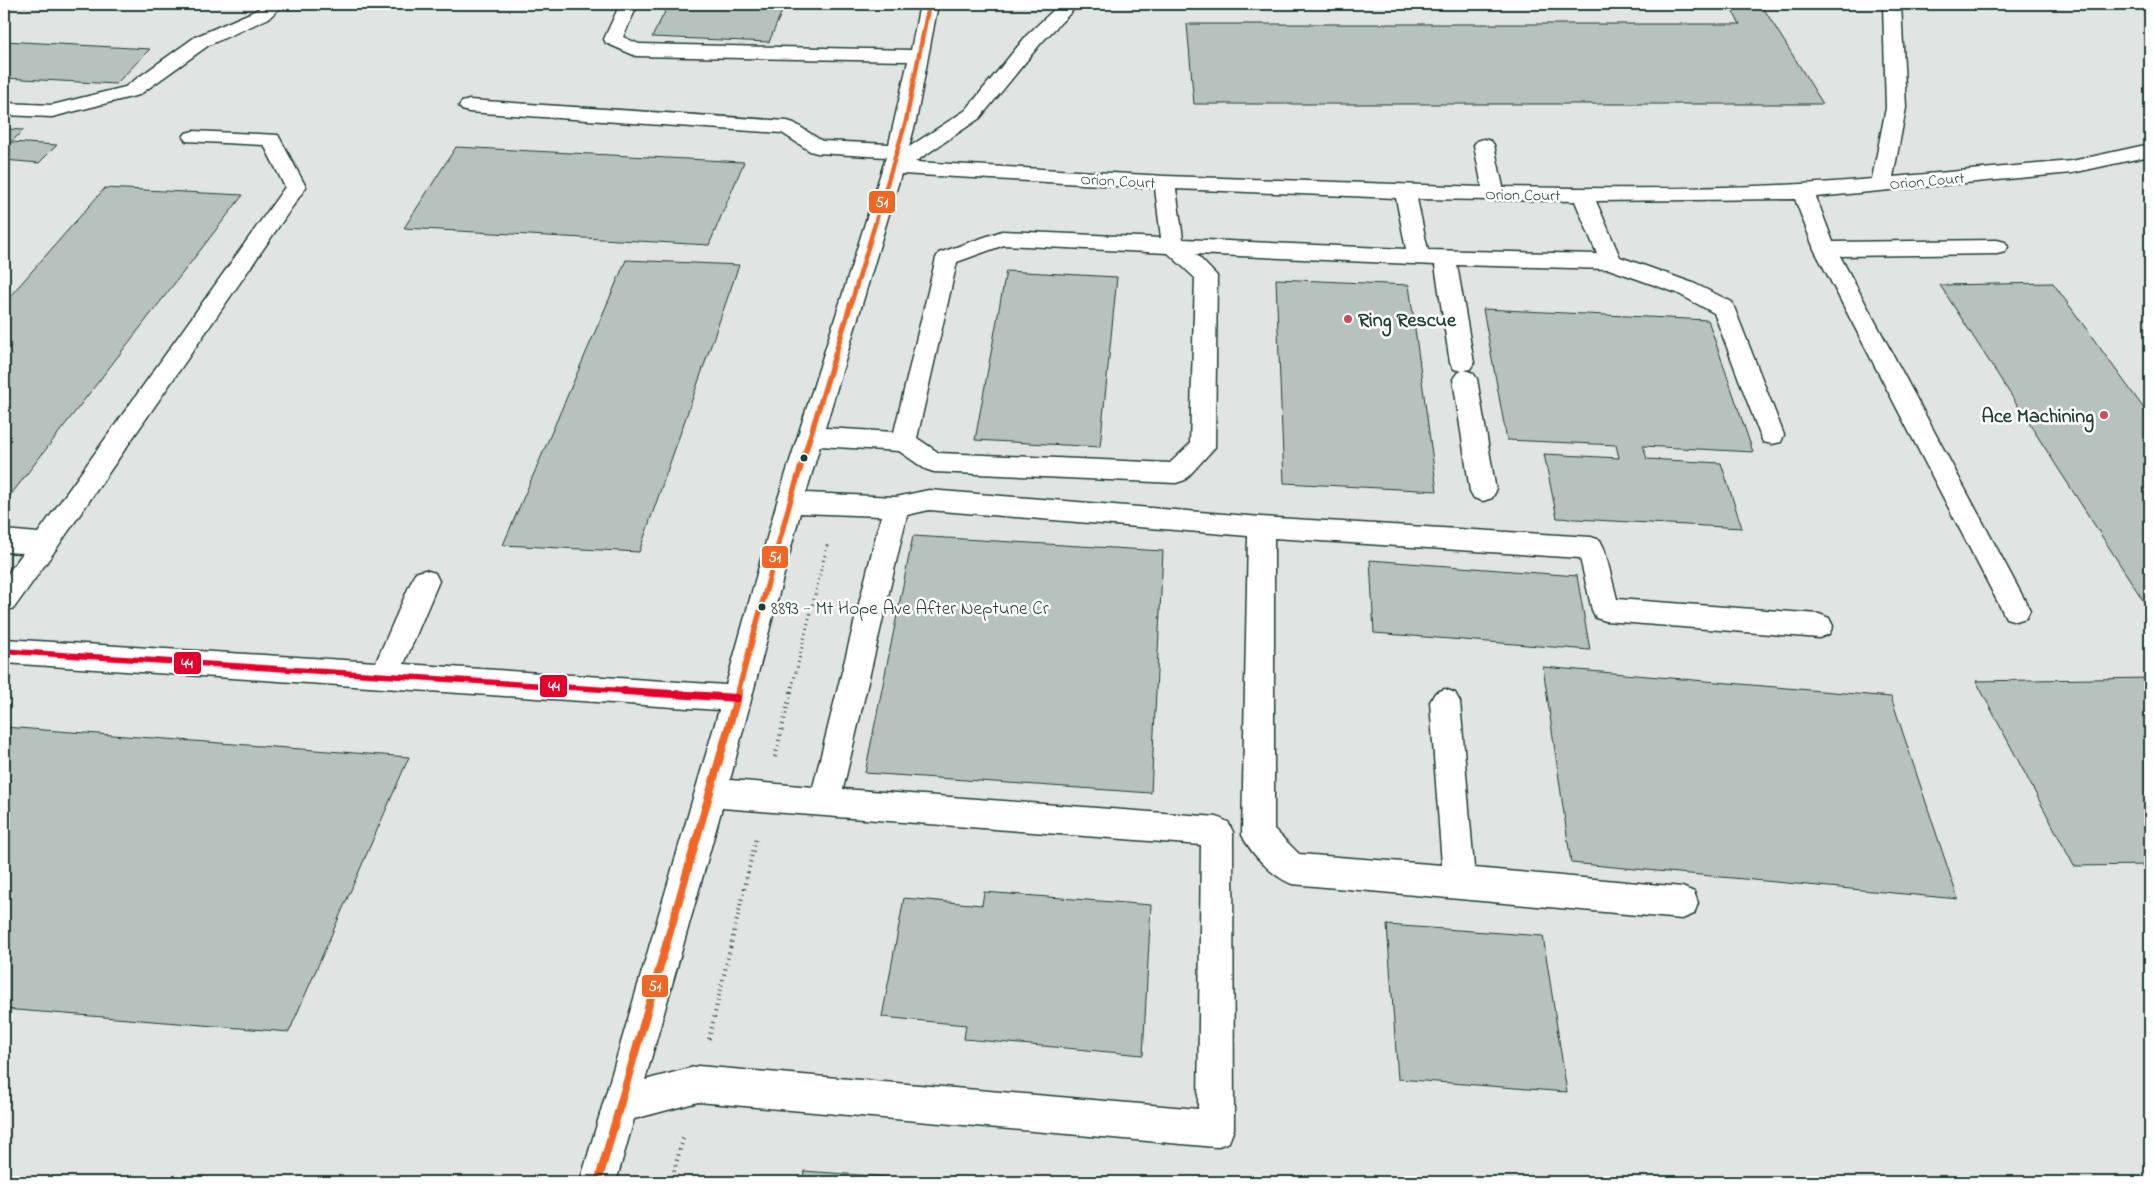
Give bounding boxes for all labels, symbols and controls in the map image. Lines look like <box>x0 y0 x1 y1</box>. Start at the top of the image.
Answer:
street label: Orion Court <box>1889 167 1966 197</box>
street label: Orion Court <box>1080 168 1157 196</box>
street label: Orion Court <box>1485 183 1561 209</box>
line badge: 51 <box>868 190 896 214</box>
text: 51 <box>876 193 889 214</box>
place label: Ring Rescue <box>1358 307 1457 337</box>
marker: Ring Rescue <box>1342 313 1354 325</box>
place label: Ace Machining <box>1982 403 2094 433</box>
marker: Ace Machining <box>2098 409 2110 421</box>
unlabelled marker <box>799 453 809 463</box>
line badge: 51 <box>761 545 789 569</box>
text: 51 <box>769 548 782 569</box>
place label: 8893 - Mt Hope Ave After Neptune Cr <box>771 596 1049 623</box>
marker: 8893 - Mt Hope Ave After Neptune Cr <box>757 602 767 612</box>
line badge: 44 <box>173 651 202 675</box>
text: 44 <box>180 654 193 675</box>
line badge: 44 <box>539 674 568 698</box>
text: 44 <box>547 677 560 698</box>
line badge: 51 <box>641 974 669 998</box>
text: 51 <box>649 977 662 998</box>

